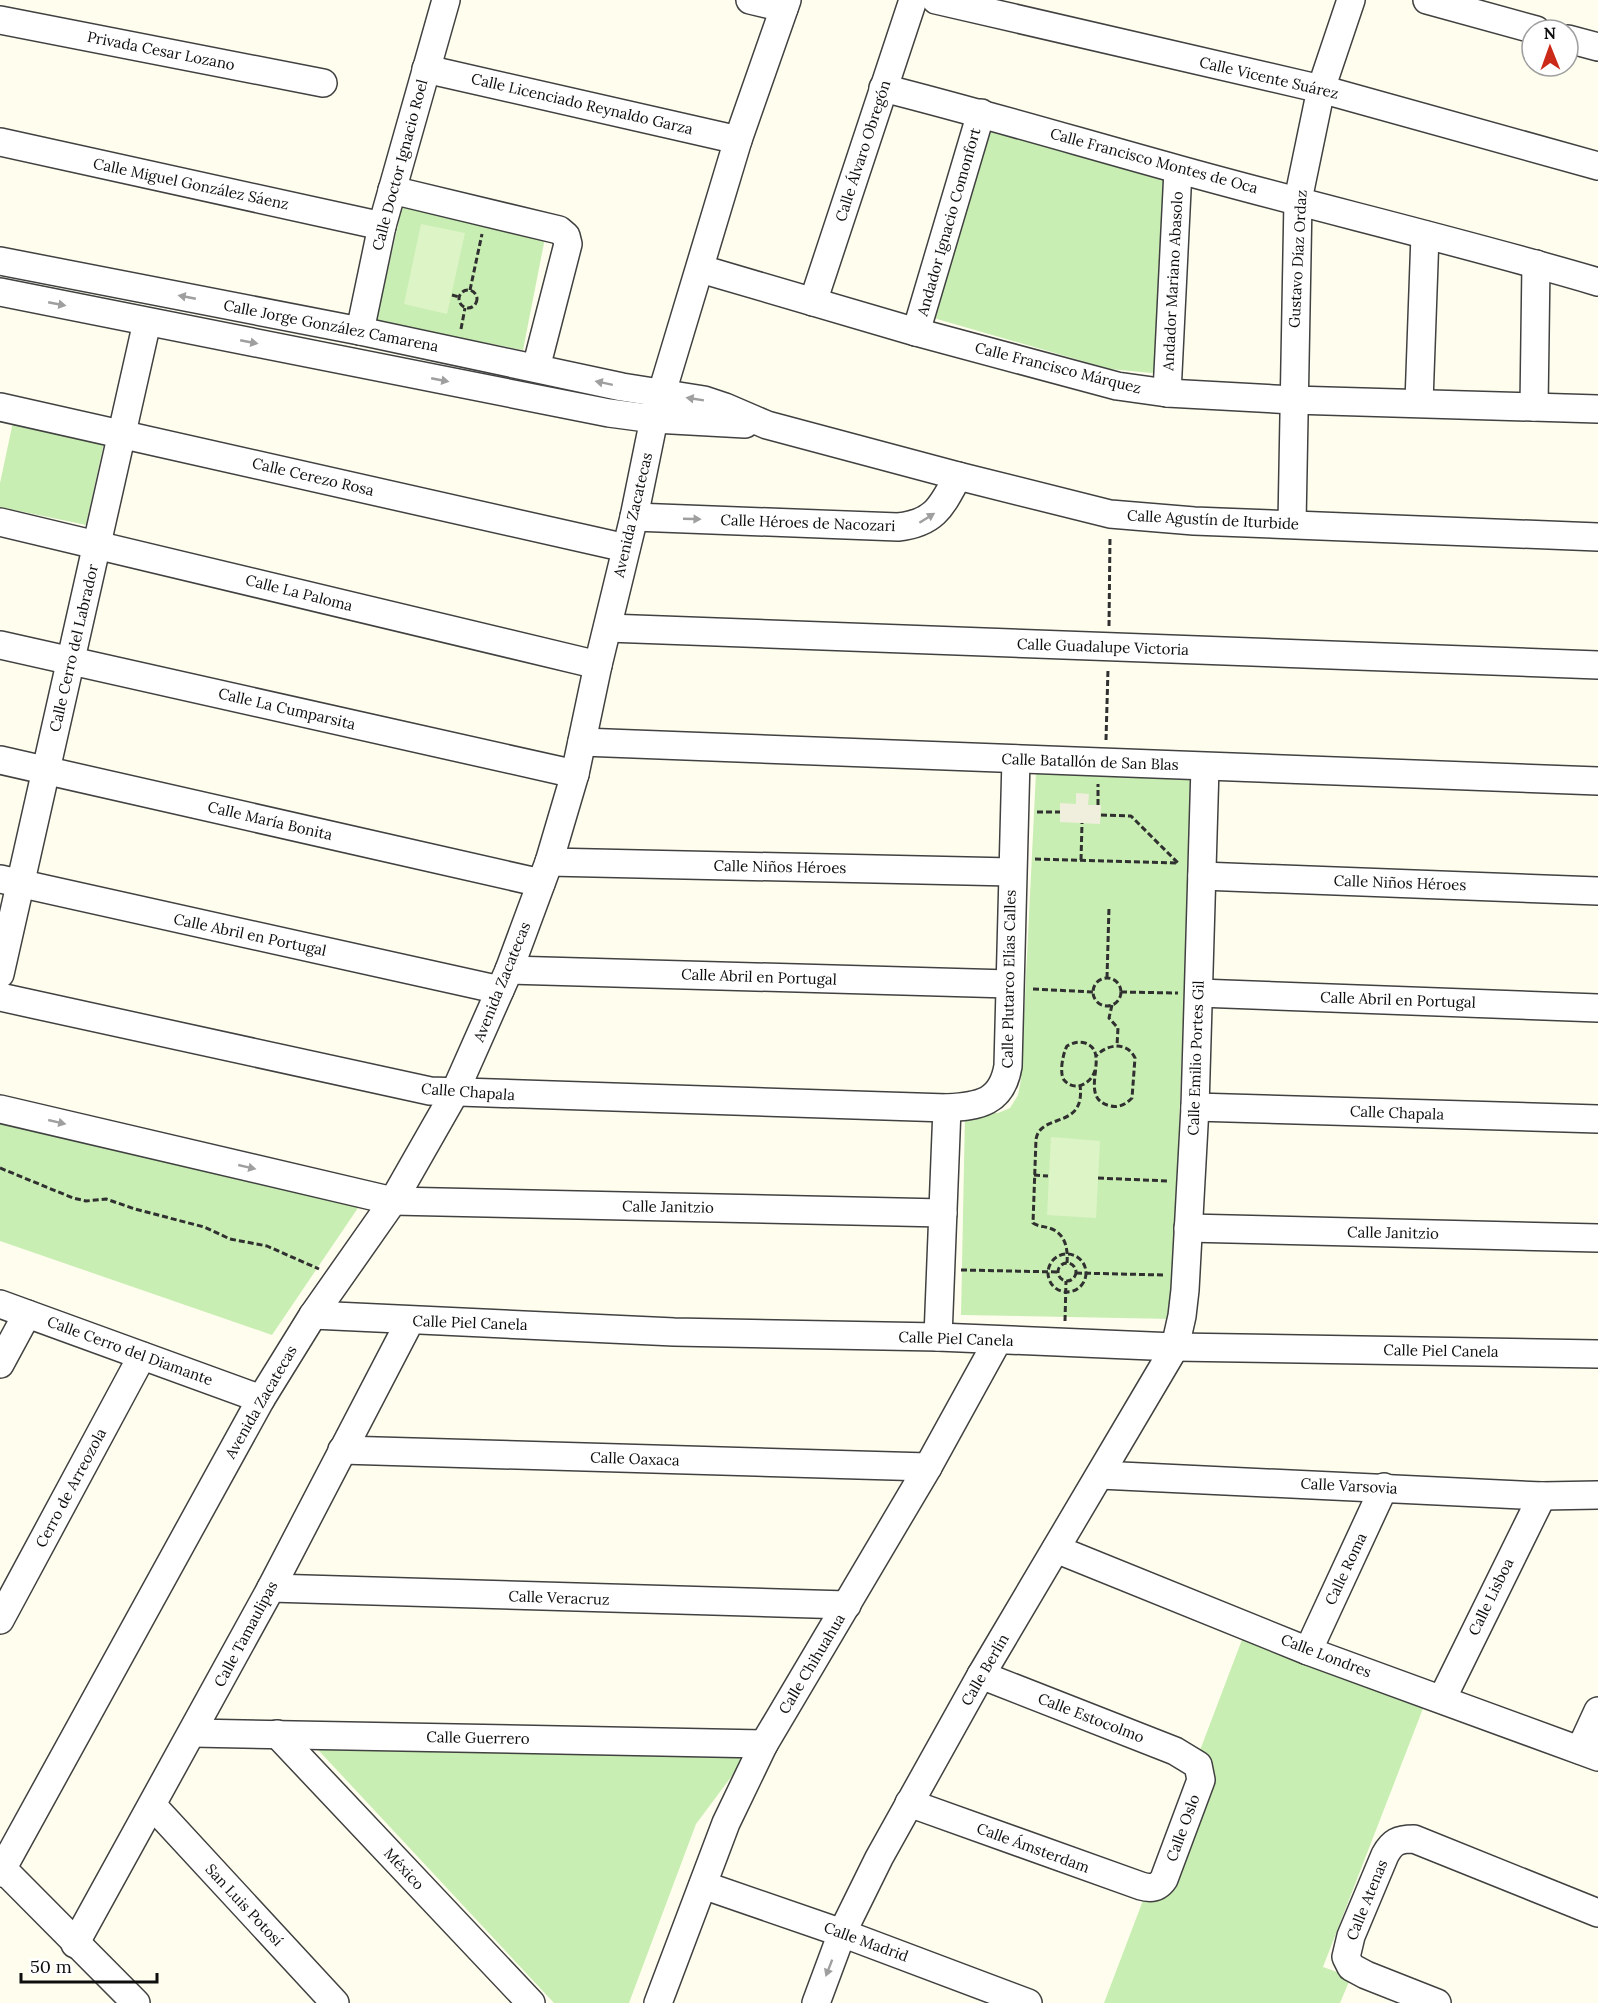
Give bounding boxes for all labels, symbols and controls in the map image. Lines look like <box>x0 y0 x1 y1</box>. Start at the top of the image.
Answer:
north arrow <box>1520 18 1580 78</box>
text: N <box>1543 23 1556 43</box>
street label: Privada Cesar Lozano <box>86 27 237 74</box>
street label: Calle Vicente Suárez <box>1198 52 1341 103</box>
street label: Calle Licenciado Reynaldo Garza <box>469 69 695 138</box>
street label: Calle Doctor Ignacio Roel <box>367 77 432 253</box>
street label: Calle Álvaro Obregón <box>831 78 894 224</box>
street label: Calle Francisco Montes de Oca <box>1048 124 1260 197</box>
street label: Andador Ignacio Comonfort <box>912 125 985 319</box>
street label: Calle Miguel González Sáenz <box>92 153 291 214</box>
street label: Gustavo Díaz Ordaz <box>1284 189 1311 329</box>
street label: Andador Mariano Abasolo <box>1158 191 1187 372</box>
one-way arrow <box>177 292 196 301</box>
street label: Calle Jorge González Camarena <box>222 295 441 356</box>
one-way arrow <box>48 299 67 309</box>
one-way arrow <box>239 338 258 347</box>
street label: Calle Francisco Márquez <box>973 338 1143 397</box>
one-way arrow <box>431 376 450 385</box>
one-way arrow <box>595 378 613 388</box>
one-way arrow <box>686 395 705 404</box>
street label: Avenida Zacatecas <box>609 451 656 580</box>
street label: Calle Cerezo Rosa <box>250 453 376 500</box>
street label: Calle Agustín de Iturbide <box>1127 506 1299 533</box>
street label: Calle Héroes de Nacozari <box>720 510 896 535</box>
one-way arrow <box>919 512 935 523</box>
one-way arrow <box>683 515 702 524</box>
street label: Calle Cerro del Labrador <box>45 562 102 734</box>
street label: Calle La Paloma <box>244 570 355 615</box>
street label: Calle Guadalupe Victoria <box>1017 634 1190 659</box>
street label: Calle La Cumparsita <box>217 683 358 734</box>
street label: Calle Batallón de San Blas <box>1001 749 1179 774</box>
street label: Calle María Bonita <box>206 797 335 844</box>
street label: Calle Niños Héroes <box>714 856 847 877</box>
street label: Calle Niños Héroes <box>1333 871 1467 894</box>
street label: Calle Plutarco Elías Calles <box>997 889 1020 1069</box>
street label: Calle Abril en Portugal <box>172 909 328 960</box>
street label: Avenida Zacatecas <box>468 919 534 1045</box>
street label: Calle Abril en Portugal <box>681 964 837 989</box>
street label: Calle Emilio Portes Gil <box>1183 980 1208 1136</box>
street label: Calle Abril en Portugal <box>1320 987 1476 1012</box>
street label: Calle Chapala <box>420 1079 516 1104</box>
street label: Calle Chapala <box>1350 1101 1445 1124</box>
one-way arrow <box>48 1118 66 1128</box>
one-way arrow <box>238 1162 256 1172</box>
street label: Calle Janitzio <box>622 1196 714 1217</box>
street label: Calle Janitzio <box>1347 1222 1439 1243</box>
street label: Calle Piel Canela <box>412 1311 528 1334</box>
street label: Calle Cerro del Diamante <box>45 1312 216 1389</box>
street label: Calle Piel Canela <box>898 1327 1014 1350</box>
street label: Calle Piel Canela <box>1383 1340 1499 1361</box>
street label: Avenida Zacatecas <box>220 1342 301 1463</box>
street label: Cerro de Arreozola <box>31 1425 110 1551</box>
street label: Calle Oaxaca <box>590 1447 680 1470</box>
street label: Calle Varsovia <box>1300 1473 1398 1498</box>
street label: Calle Roma <box>1321 1529 1371 1608</box>
street label: Calle Lisboa <box>1464 1555 1518 1638</box>
street label: Calle Tamaulipas <box>210 1577 282 1690</box>
street label: Calle Veracruz <box>508 1586 610 1609</box>
street label: Calle Chihuahua <box>774 1610 849 1717</box>
street label: Calle Berlín <box>956 1630 1013 1709</box>
street label: Calle Londres <box>1278 1630 1374 1682</box>
street label: Calle Estocolmo <box>1035 1689 1147 1747</box>
street label: Calle Guerrero <box>426 1727 530 1748</box>
street label: Calle Oslo <box>1162 1791 1204 1864</box>
street label: Calle Ámsterdam <box>974 1818 1092 1877</box>
street label: México <box>380 1844 429 1894</box>
street label: Calle Atenas <box>1342 1857 1391 1943</box>
street label: San Luis Potosí <box>201 1860 287 1950</box>
street label: Calle Madrid <box>821 1917 911 1966</box>
scale bar <box>21 1946 158 1984</box>
text: 50 m <box>30 1955 72 1978</box>
one-way arrow <box>824 1959 833 1977</box>

